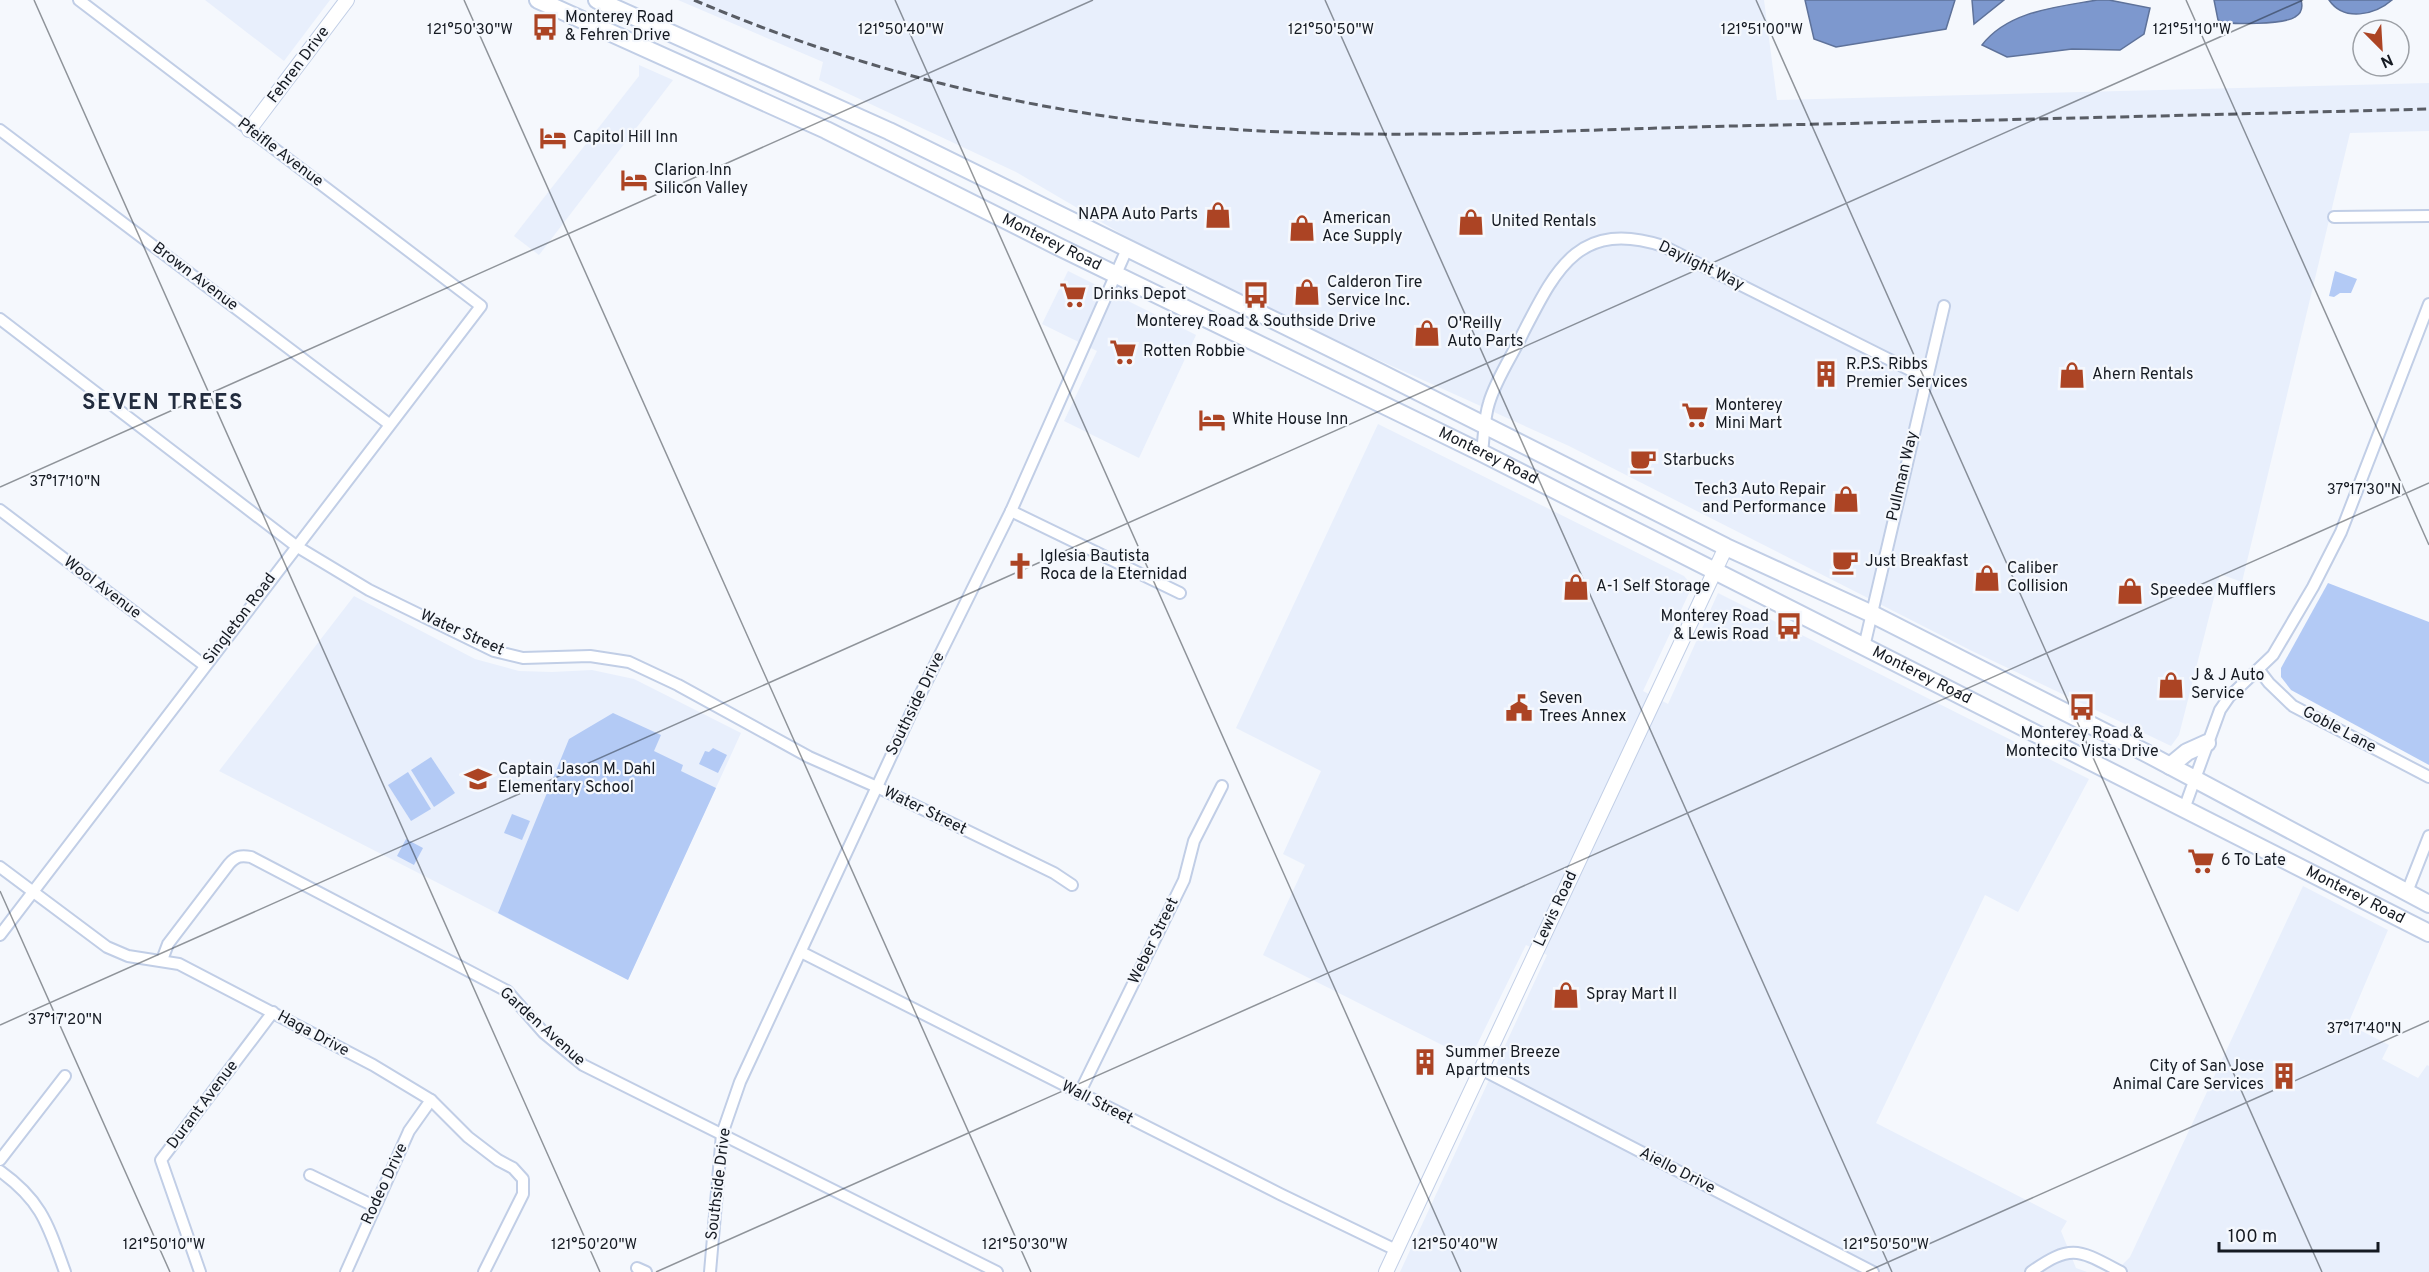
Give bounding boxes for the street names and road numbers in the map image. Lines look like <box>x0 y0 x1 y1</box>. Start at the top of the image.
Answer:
street label: Fehren Drive <box>264 23 334 107</box>
street label: Pfeifle Avenue <box>233 114 327 192</box>
street label: Monterey Road <box>998 210 1104 276</box>
street label: Daylight Way <box>1655 237 1747 295</box>
street label: Brown Avenue <box>148 238 242 316</box>
street label: Monterey Road <box>1435 423 1541 490</box>
street label: Pullman Way <box>1883 429 1923 523</box>
street label: Wool Avenue <box>59 552 145 624</box>
street label: Singleton Road <box>199 569 281 669</box>
street label: Water Street <box>417 606 507 660</box>
street label: Monterey Road <box>1869 642 1975 709</box>
street label: Southside Drive <box>882 649 950 759</box>
street label: Goble Lane <box>2299 702 2379 758</box>
street label: Water Street <box>880 782 970 840</box>
street label: Monterey Road <box>2302 862 2408 929</box>
street label: Lewis Road <box>1530 868 1582 950</box>
street label: Weber Street <box>1124 894 1184 988</box>
street label: Garden Avenue <box>495 983 589 1071</box>
street label: Haga Drive <box>274 1007 352 1061</box>
street label: Durant Avenue <box>163 1057 243 1153</box>
street label: Wall Street <box>1058 1076 1136 1130</box>
street label: Southside Drive <box>702 1127 736 1241</box>
street label: Rodeo Drive <box>357 1140 413 1228</box>
street label: Aiello Drive <box>1636 1143 1718 1199</box>

